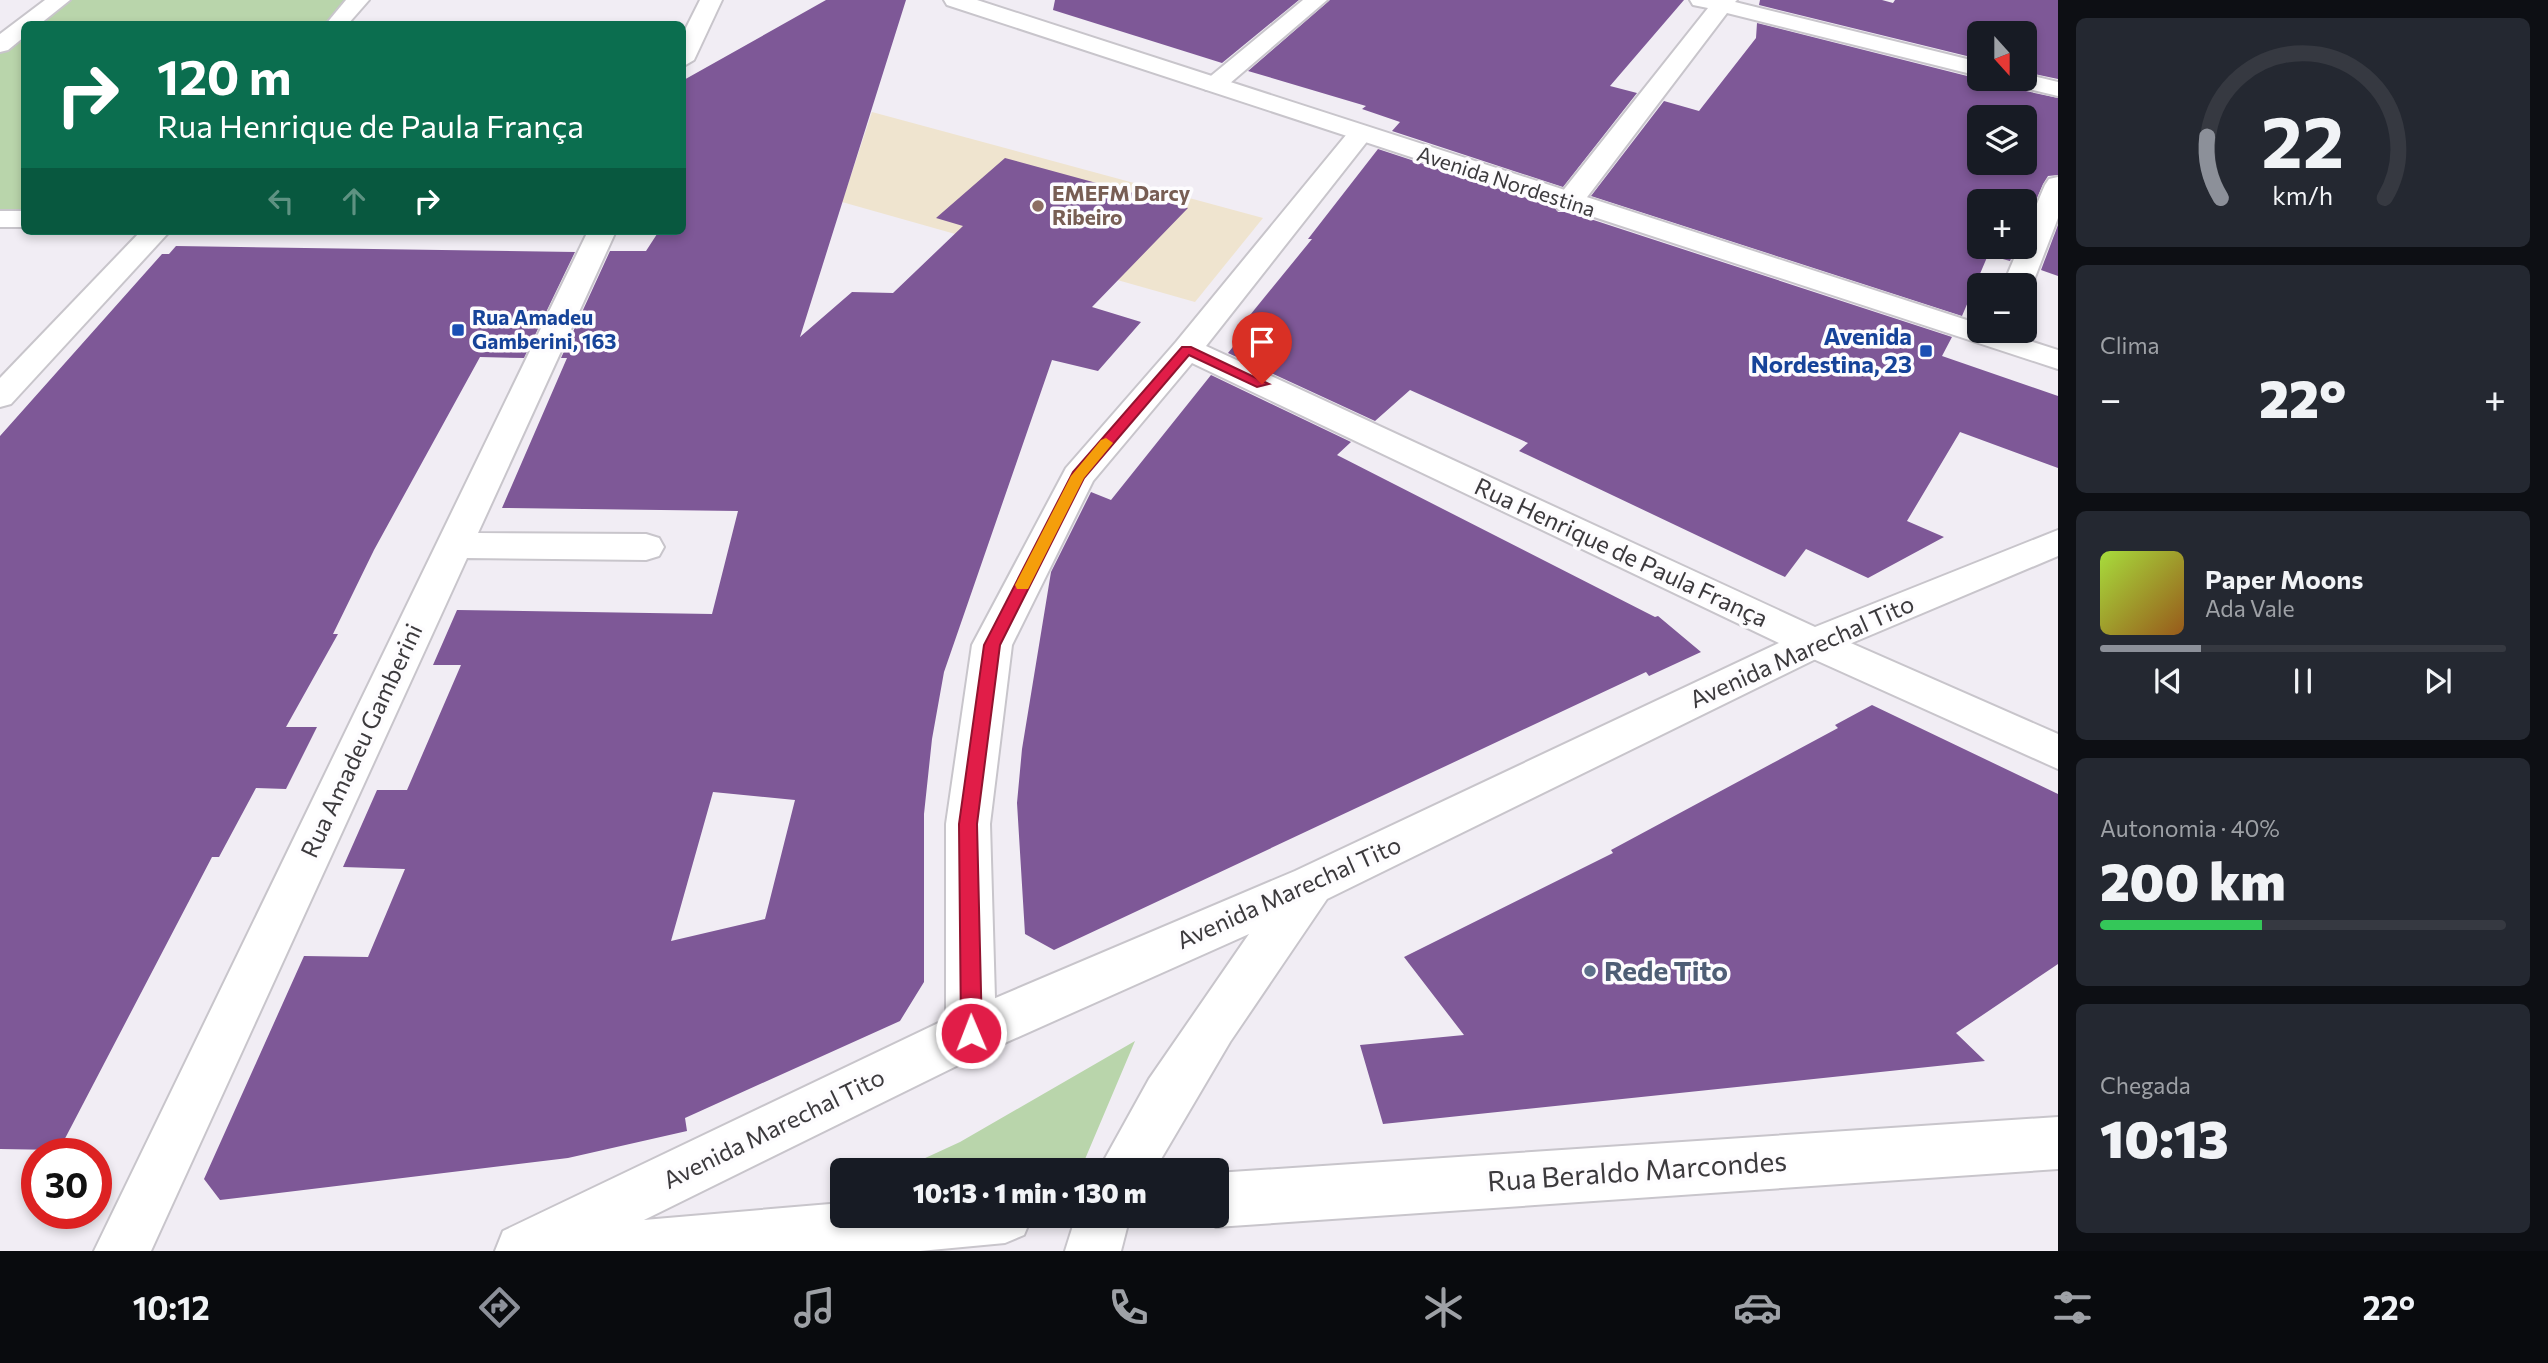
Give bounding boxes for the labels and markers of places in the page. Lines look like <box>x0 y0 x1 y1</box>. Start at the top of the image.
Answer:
place label: EMEFM Darcy Ribeiro <box>1052 180 1191 229</box>
marker: EMEFM Darcy Ribeiro <box>1030 198 1046 214</box>
place label: Rua Amadeu Gamberini, 163 <box>472 304 617 353</box>
pin <box>1232 312 1292 384</box>
place label: Avenida Nordestina, 23 <box>1751 321 1912 378</box>
marker: Rua Amadeu Gamberini, 163 <box>450 322 466 338</box>
marker: Avenida Nordestina, 23 <box>1918 343 1934 359</box>
place label: Rede Tito <box>1604 953 1728 987</box>
marker: Rede Tito <box>1582 963 1598 979</box>

